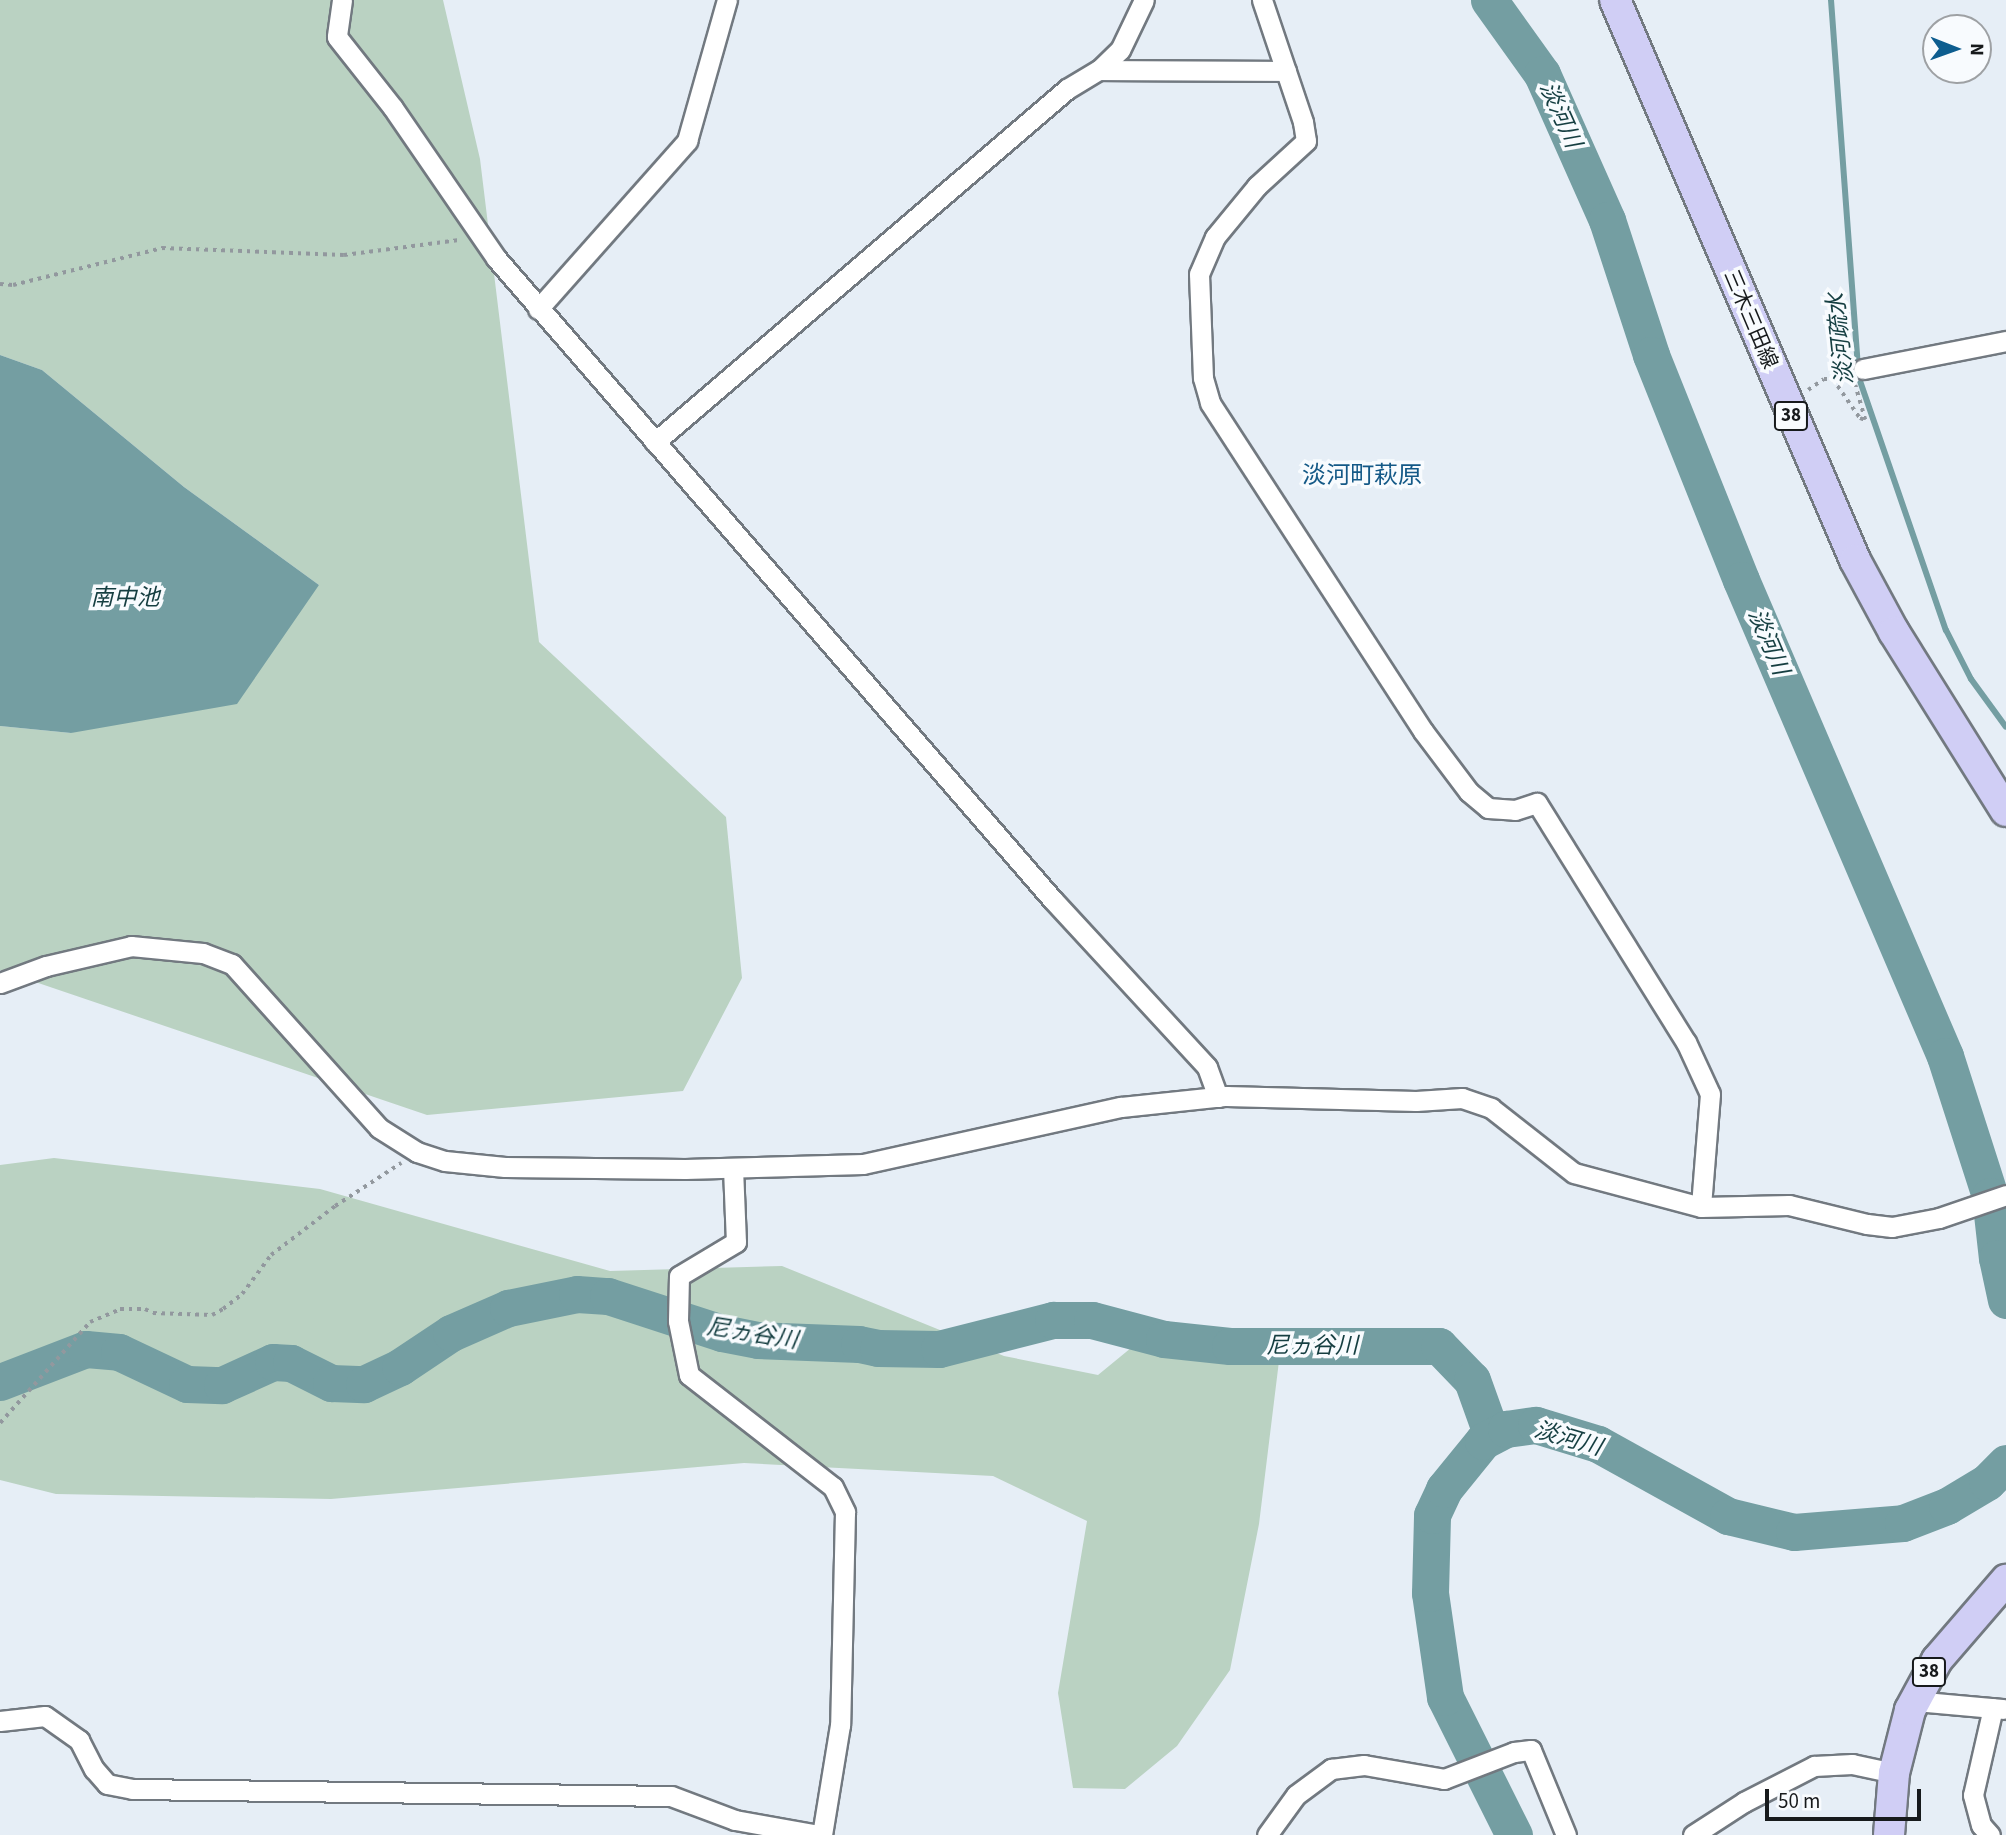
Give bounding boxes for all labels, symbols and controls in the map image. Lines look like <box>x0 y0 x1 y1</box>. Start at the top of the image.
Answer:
north arrow <box>1922 14 1992 84</box>
text: N <box>1963 43 1990 56</box>
water label: 淡河川 <box>1533 78 1587 152</box>
street label: 三木三田線 <box>1719 266 1783 372</box>
water label: 淡河疏水 <box>1822 292 1860 386</box>
road number: 38 <box>1774 400 1809 432</box>
district label: 淡河町萩原 <box>1302 462 1422 490</box>
water label: 南中池 <box>91 584 159 612</box>
water label: 淡河川 <box>1742 605 1794 679</box>
water label: 尼ヵ谷川 <box>704 1313 800 1355</box>
water label: 尼ヵ谷川 <box>1266 1332 1358 1360</box>
water label: 淡河川 <box>1531 1416 1605 1462</box>
road number: 38 <box>1912 1656 1946 1688</box>
scale bar <box>1768 1776 1924 1820</box>
text: 50 m <box>1778 1786 1820 1816</box>

